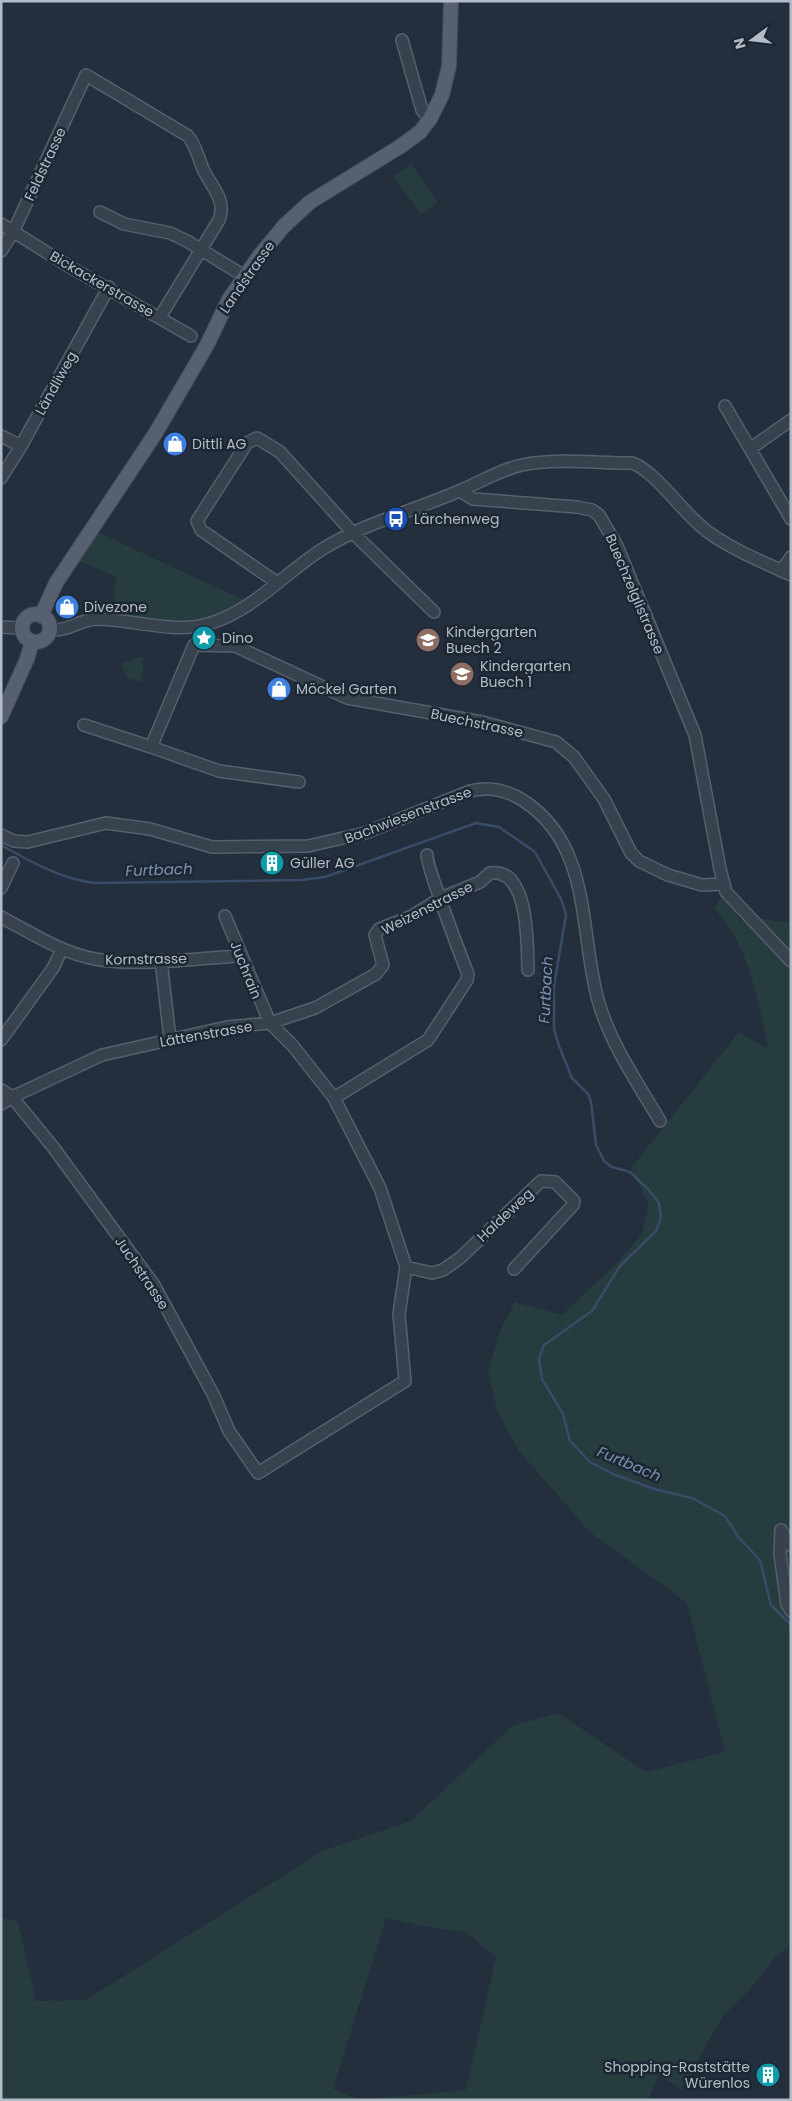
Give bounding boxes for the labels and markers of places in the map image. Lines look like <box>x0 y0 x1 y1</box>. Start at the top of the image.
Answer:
shop icon: Dittli AG <box>162 431 188 457</box>
place label: Dittli AG <box>192 434 247 454</box>
bus stop icon: Lärchenweg <box>383 506 409 532</box>
place label: Lärchenweg <box>414 509 499 529</box>
shop icon: Divezone <box>54 594 80 620</box>
place label: Divezone <box>84 597 147 617</box>
place label: Kindergarten Buech 2 <box>446 622 537 658</box>
place icon: Dino <box>191 625 217 651</box>
school or university icon: Kindergarten Buech 2 <box>415 627 441 653</box>
place label: Dino <box>222 628 253 648</box>
place label: Kindergarten Buech 1 <box>480 656 571 692</box>
school or university icon: Kindergarten Buech 1 <box>449 661 475 687</box>
shop icon: Möckel Garten <box>266 676 292 702</box>
place label: Möckel Garten <box>296 679 397 699</box>
building icon: Güller AG <box>259 850 285 876</box>
place label: Güller AG <box>290 853 355 873</box>
place label: Shopping-Raststätte Würenlos <box>604 2057 750 2093</box>
building icon: Shopping-Raststätte Würenlos <box>755 2062 781 2088</box>

